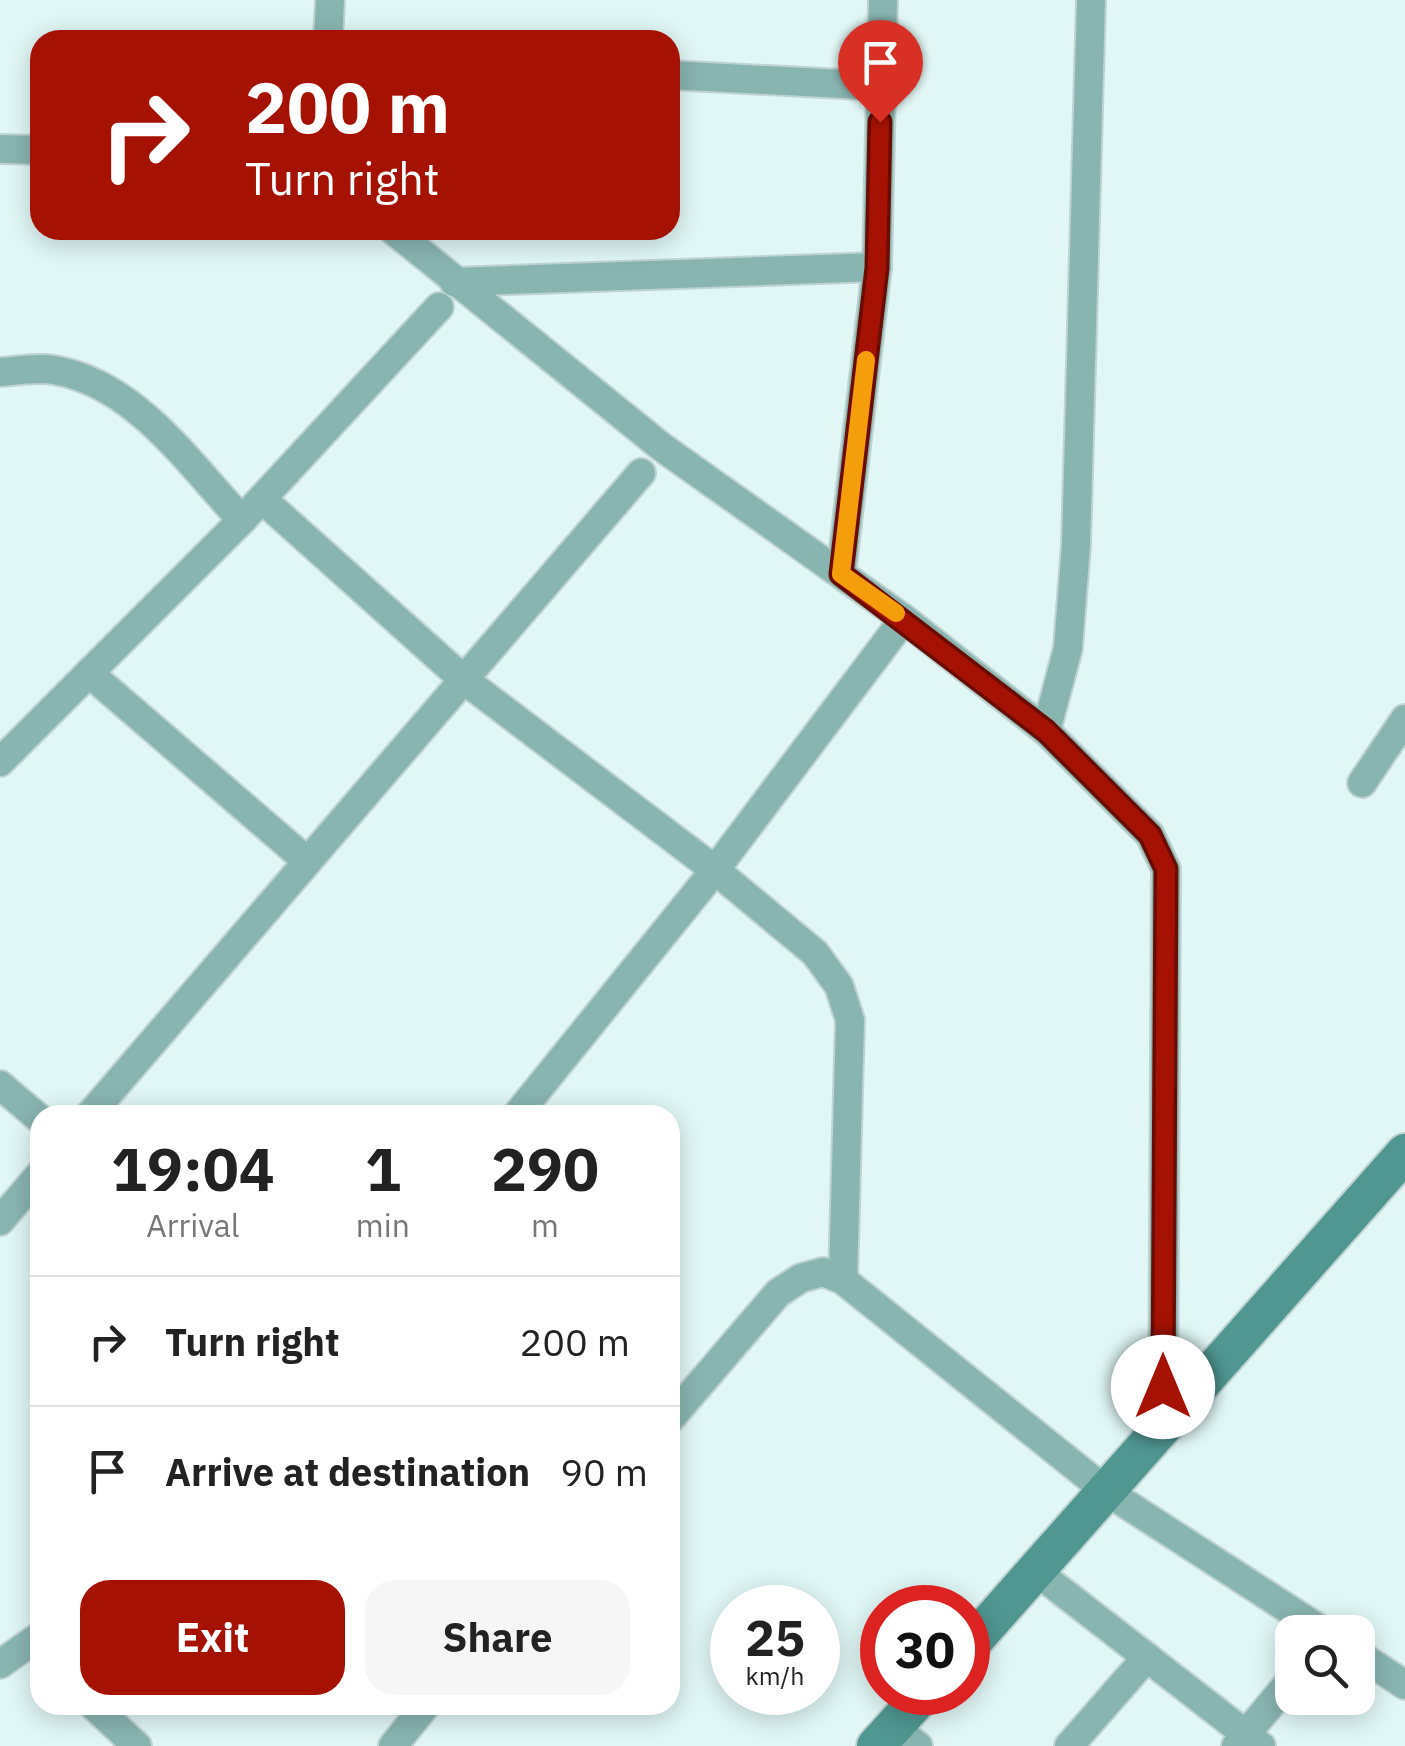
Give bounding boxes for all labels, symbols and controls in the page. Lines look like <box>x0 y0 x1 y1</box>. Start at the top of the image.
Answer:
pin <box>838 20 923 123</box>
icon: arrive <box>853 35 908 90</box>
text: 200 m <box>245 61 450 152</box>
icon: right <box>80 70 210 200</box>
text: Turn right <box>245 149 440 207</box>
text: 19:04 <box>111 1129 275 1208</box>
text: 1 <box>365 1129 401 1208</box>
text: 290 <box>491 1129 599 1208</box>
text: Arrival <box>146 1204 240 1246</box>
text: min <box>356 1204 410 1246</box>
text: m <box>531 1204 559 1246</box>
icon: right <box>80 1314 135 1369</box>
text: Turn right <box>165 1317 340 1366</box>
text: 200 m <box>519 1317 630 1366</box>
position arrow <box>1111 1335 1215 1439</box>
icon: arrive <box>80 1444 135 1499</box>
text: Arrive at destination <box>165 1447 530 1496</box>
text: 90 m <box>560 1447 648 1496</box>
button: Exit <box>80 1580 345 1695</box>
button: Share <box>365 1580 630 1695</box>
speed limit sign: 30 <box>860 1585 990 1715</box>
text: 25 <box>745 1605 805 1670</box>
map controls <box>1275 1615 1375 1715</box>
button: search <box>1275 1615 1375 1715</box>
text: km/h <box>746 1659 804 1692</box>

